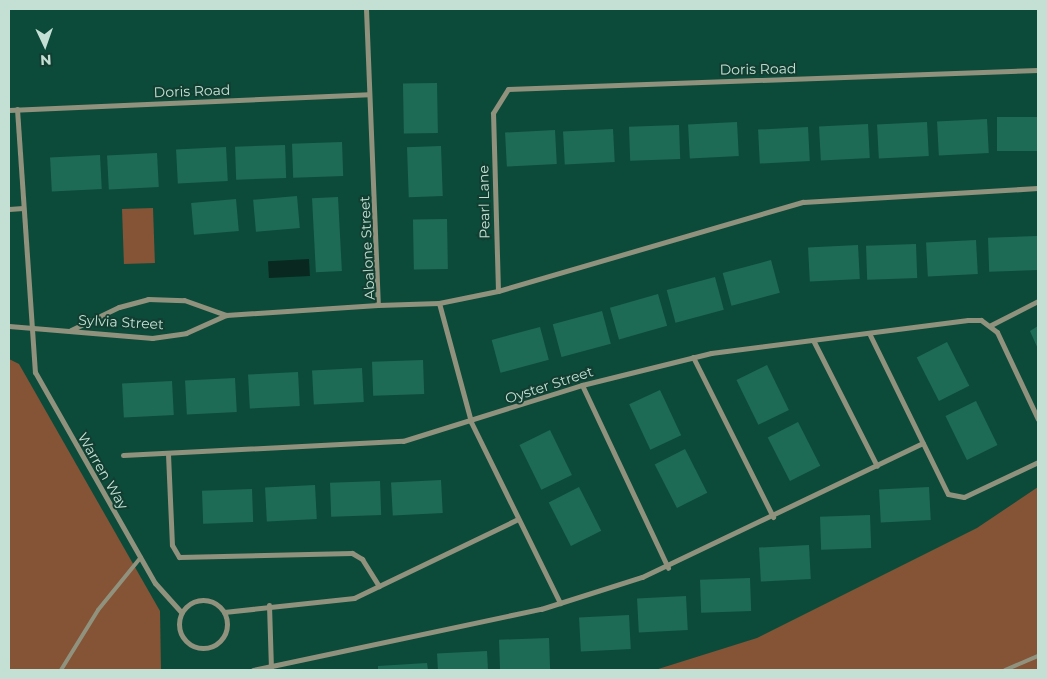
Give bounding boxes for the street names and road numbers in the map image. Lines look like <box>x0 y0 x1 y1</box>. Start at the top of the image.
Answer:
street label: Doris Road <box>720 60 796 78</box>
street label: Doris Road <box>153 81 231 101</box>
street label: Pearl Lane <box>475 165 493 239</box>
street label: Abalone Street <box>356 196 378 300</box>
street label: Sylvia Street <box>78 311 164 333</box>
street label: Oyster Street <box>503 363 595 407</box>
street label: Warren Way <box>74 430 132 512</box>

